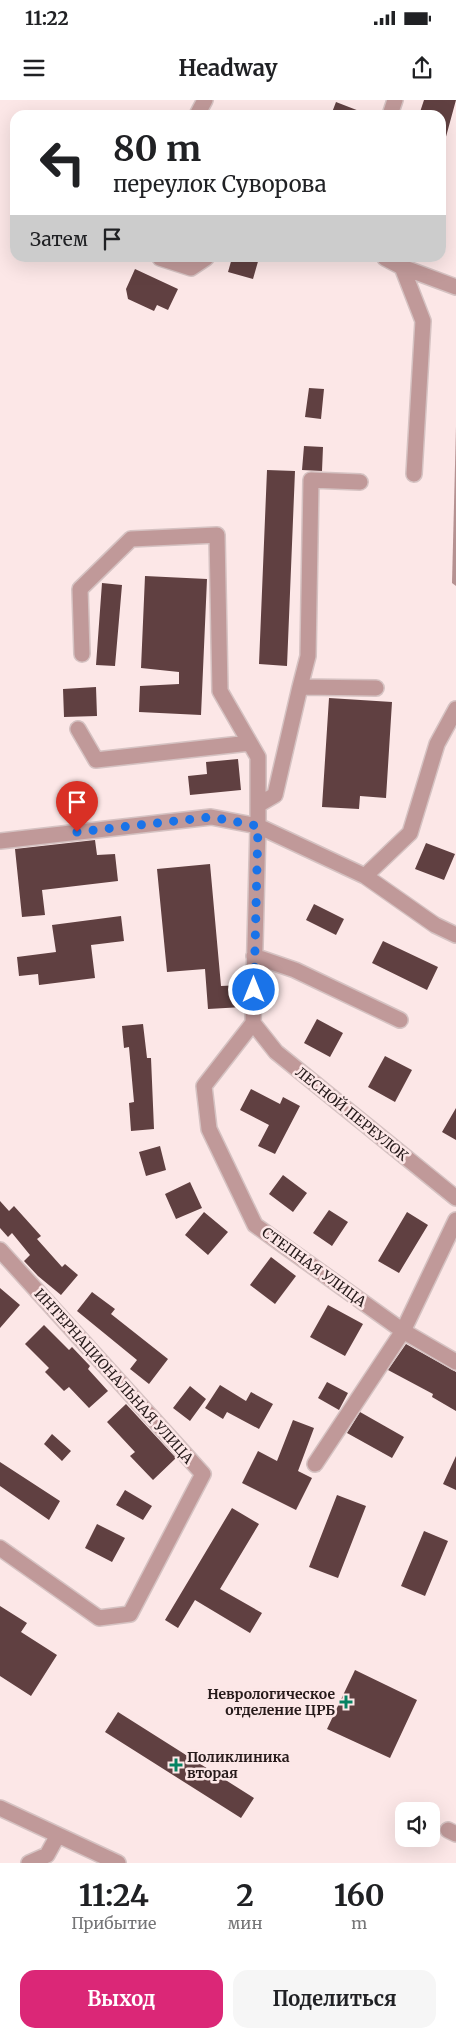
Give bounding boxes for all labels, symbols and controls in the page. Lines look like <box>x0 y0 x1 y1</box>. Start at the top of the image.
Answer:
text: 11:22 <box>25 6 69 30</box>
icon: menu <box>20 54 48 82</box>
text: Headway <box>178 54 278 82</box>
icon: share <box>408 54 436 82</box>
text: 80 m <box>113 127 201 171</box>
icon: left <box>30 130 95 195</box>
text: переулок Суворова <box>113 170 327 198</box>
icon: arrive <box>98 225 126 253</box>
text: Затем <box>30 227 88 251</box>
pin <box>56 781 98 832</box>
icon: arrive <box>63 788 91 816</box>
position arrow <box>227 963 279 1015</box>
street label: ЛЕСНОЙ ПЕРЕУЛОК <box>292 1063 412 1165</box>
street label: СТЕПНАЯ УЛИЦА <box>258 1223 370 1311</box>
street label: ИНТЕРНАЦИОНАЛЬНАЯ УЛИЦА <box>31 1285 197 1467</box>
place label: Неврологическое отделение ЦРБ <box>207 1685 335 1719</box>
marker: Неврологическое отделение ЦРБ <box>339 1695 353 1709</box>
place label: Поликлиника вторая <box>187 1748 290 1782</box>
marker: Поликлиника вторая <box>169 1758 183 1772</box>
map controls <box>395 1802 440 1847</box>
button: sound <box>395 1802 440 1847</box>
text: 11:24 <box>79 1876 149 1914</box>
text: 2 <box>236 1876 254 1914</box>
text: 160 <box>334 1876 385 1914</box>
text: Прибытие <box>71 1913 156 1933</box>
text: мин <box>228 1913 262 1933</box>
text: m <box>351 1913 367 1933</box>
button: Выход <box>20 1970 223 2028</box>
button: Поделиться <box>233 1970 436 2028</box>

